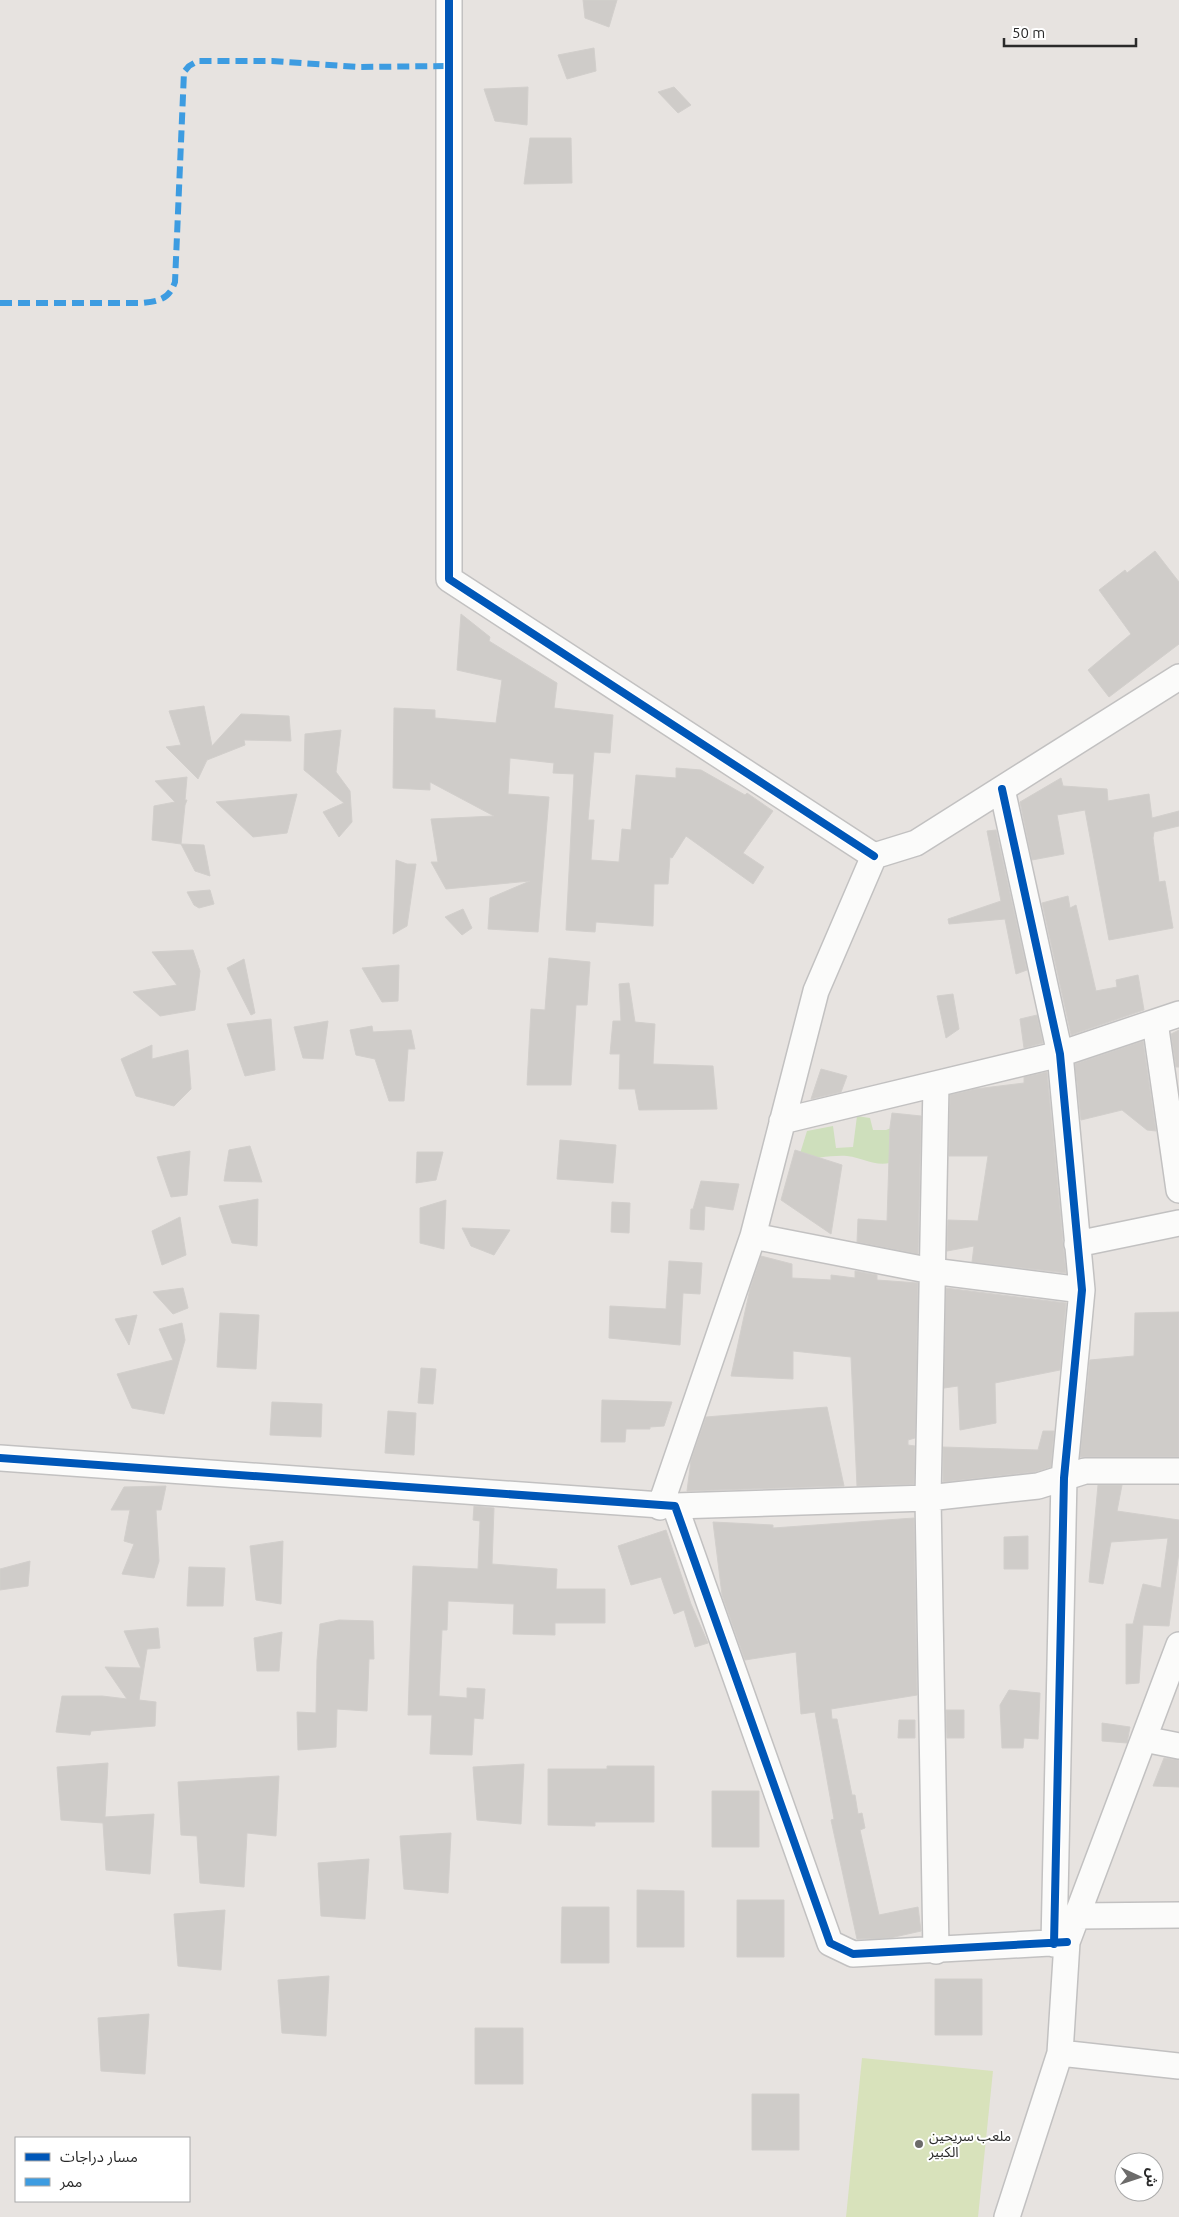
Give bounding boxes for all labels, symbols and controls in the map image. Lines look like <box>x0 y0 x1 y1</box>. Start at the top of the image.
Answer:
scale bar <box>1004 15 1136 47</box>
text: 50 m <box>1012 24 1045 41</box>
place label: ملعب سريحين الكبير <box>928 2128 1011 2161</box>
legend <box>15 2137 190 2202</box>
marker: ملعب سريحين الكبير <box>913 2138 925 2150</box>
text: مسار دراجات <box>60 2148 138 2166</box>
north arrow <box>1114 2152 1164 2202</box>
text: ش <box>1143 2168 1160 2188</box>
text: ممر <box>59 2173 83 2191</box>

